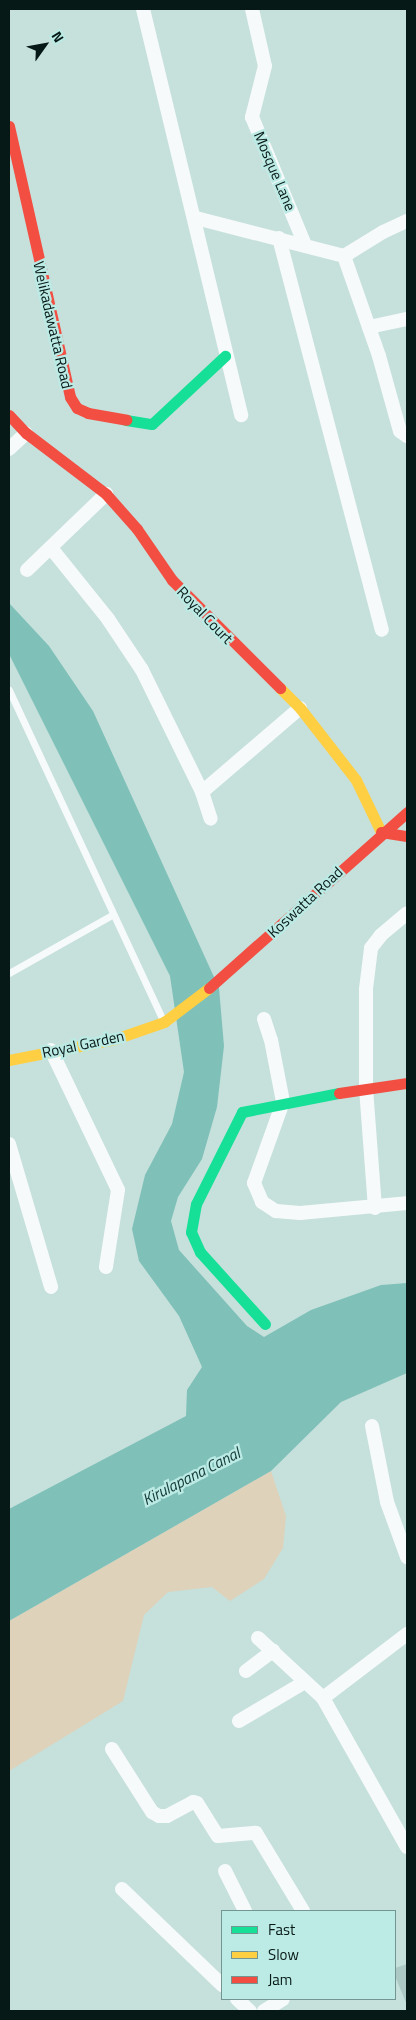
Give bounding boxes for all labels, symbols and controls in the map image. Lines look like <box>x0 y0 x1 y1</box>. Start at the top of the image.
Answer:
north arrow <box>20 20 70 70</box>
text: N <box>47 27 70 46</box>
street label: Mosque Lane <box>250 129 300 213</box>
street label: Welikadawatta Road <box>30 260 76 390</box>
street label: Royal Court <box>173 583 237 647</box>
street label: Koswatta Road <box>264 863 346 941</box>
street label: Royal Garden <box>40 1027 126 1061</box>
water label: Kirulapana Canal <box>139 1443 243 1509</box>
legend <box>221 1910 396 2000</box>
text: Fast <box>268 1918 295 1941</box>
text: Slow <box>268 1943 299 1966</box>
text: Jam <box>268 1968 292 1991</box>

